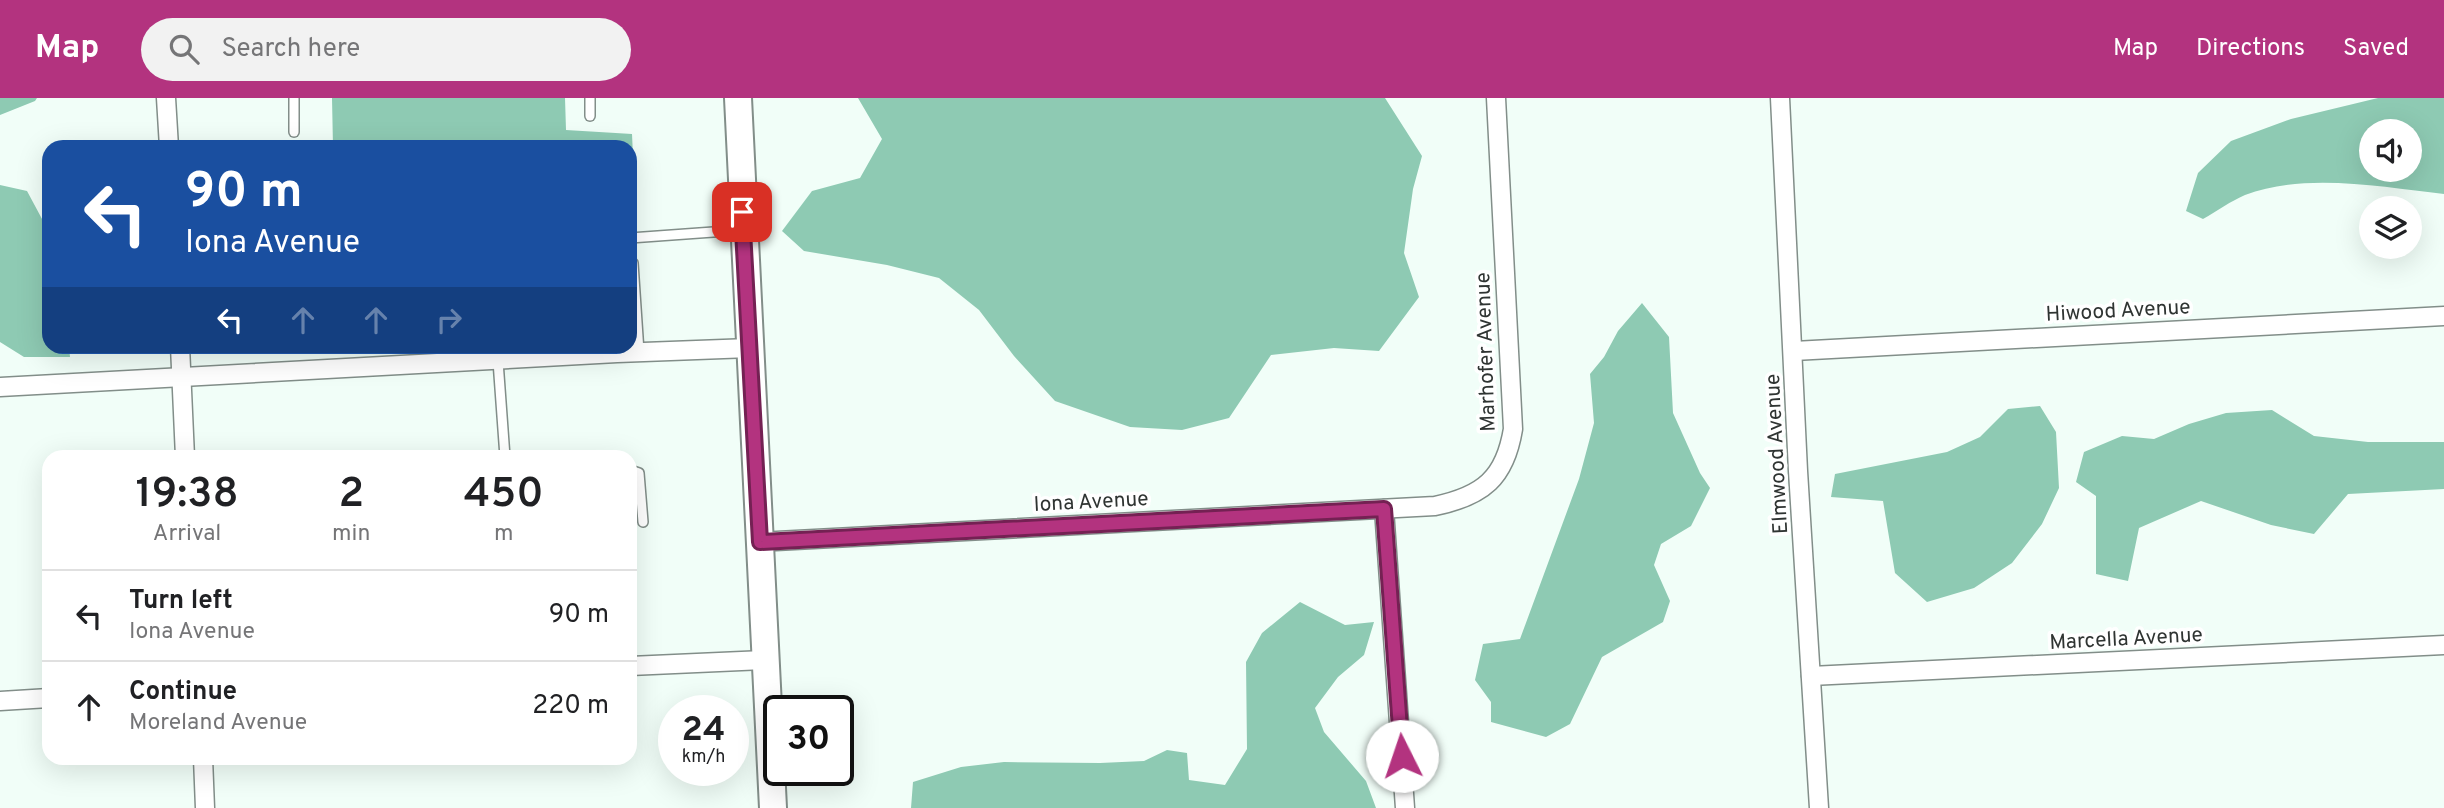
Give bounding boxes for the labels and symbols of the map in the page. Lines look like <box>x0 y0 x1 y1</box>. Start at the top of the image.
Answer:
pin <box>712 182 772 242</box>
street label: Marhofer Avenue <box>1470 272 1503 432</box>
street label: Hiwood Avenue <box>2045 294 2191 329</box>
street label: Elmwood Avenue <box>1760 373 1795 535</box>
street label: Iona Avenue <box>1033 486 1149 519</box>
street label: Marcella Avenue <box>2049 622 2203 657</box>
speed limit sign: 30 <box>763 695 854 786</box>
position arrow <box>1365 719 1439 793</box>

